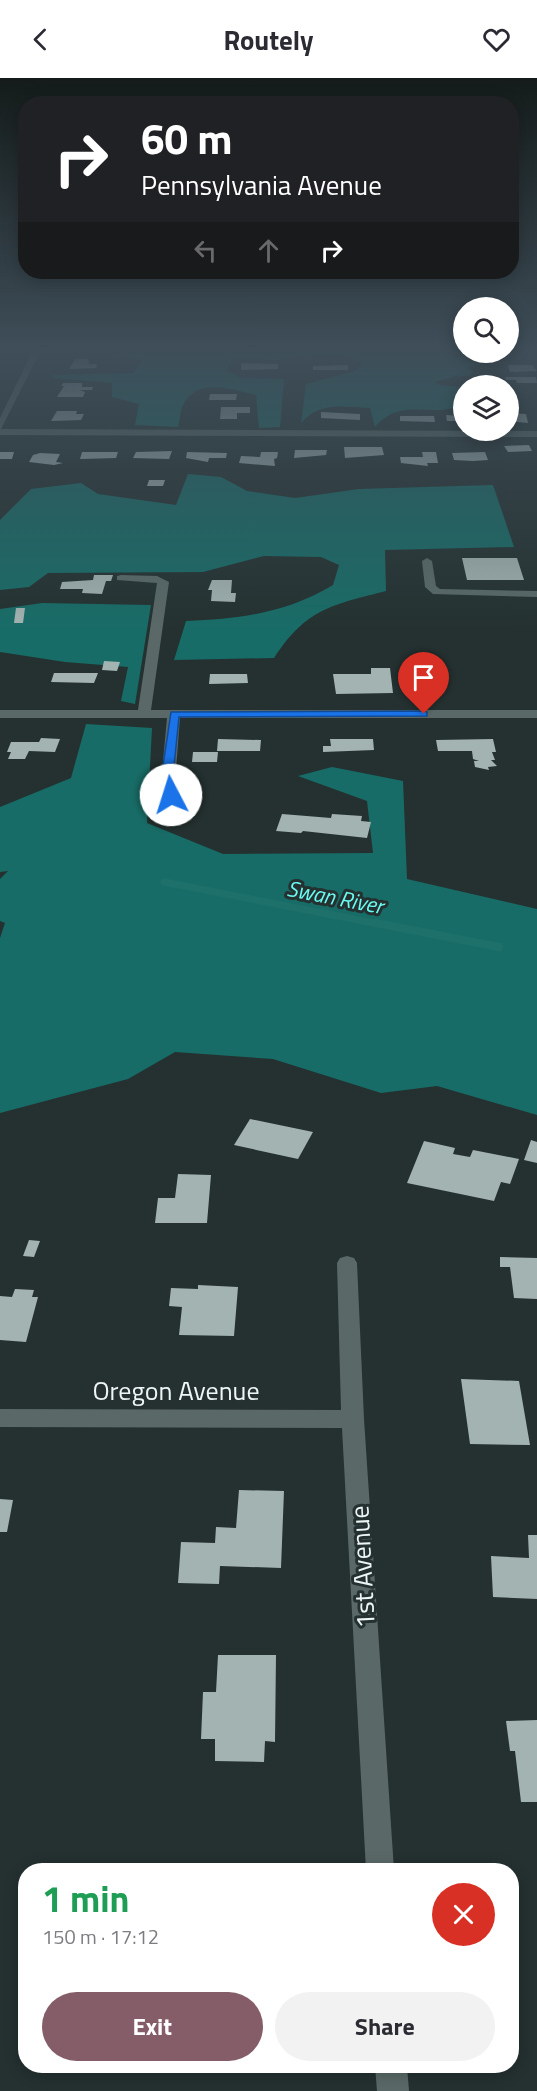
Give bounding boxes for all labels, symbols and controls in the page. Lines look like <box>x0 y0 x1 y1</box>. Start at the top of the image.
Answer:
text: Routely <box>223 19 314 60</box>
icon: back <box>24 23 57 56</box>
icon: heart <box>480 23 513 56</box>
text: 60 m <box>141 106 233 170</box>
icon: right <box>42 120 120 198</box>
text: Pennsylvania Avenue <box>141 164 382 205</box>
icon: left <box>189 234 222 267</box>
icon: ahead <box>252 234 285 267</box>
icon: right <box>315 234 348 267</box>
map controls <box>453 297 519 441</box>
button: search <box>453 297 519 363</box>
button: layers <box>453 375 519 441</box>
pin <box>398 652 449 714</box>
icon: arrive <box>407 661 440 694</box>
position arrow <box>139 763 203 827</box>
water label: Swan River <box>284 871 389 924</box>
street label: Oregon Avenue <box>92 1371 260 1410</box>
street label: 1st Avenue <box>339 1505 385 1629</box>
text: 1 min <box>42 1871 129 1926</box>
button: close <box>432 1883 495 1946</box>
text: 150 m · 17:12 <box>42 1921 159 1952</box>
button: Exit <box>42 1992 263 2061</box>
button: Share <box>275 1992 495 2061</box>

